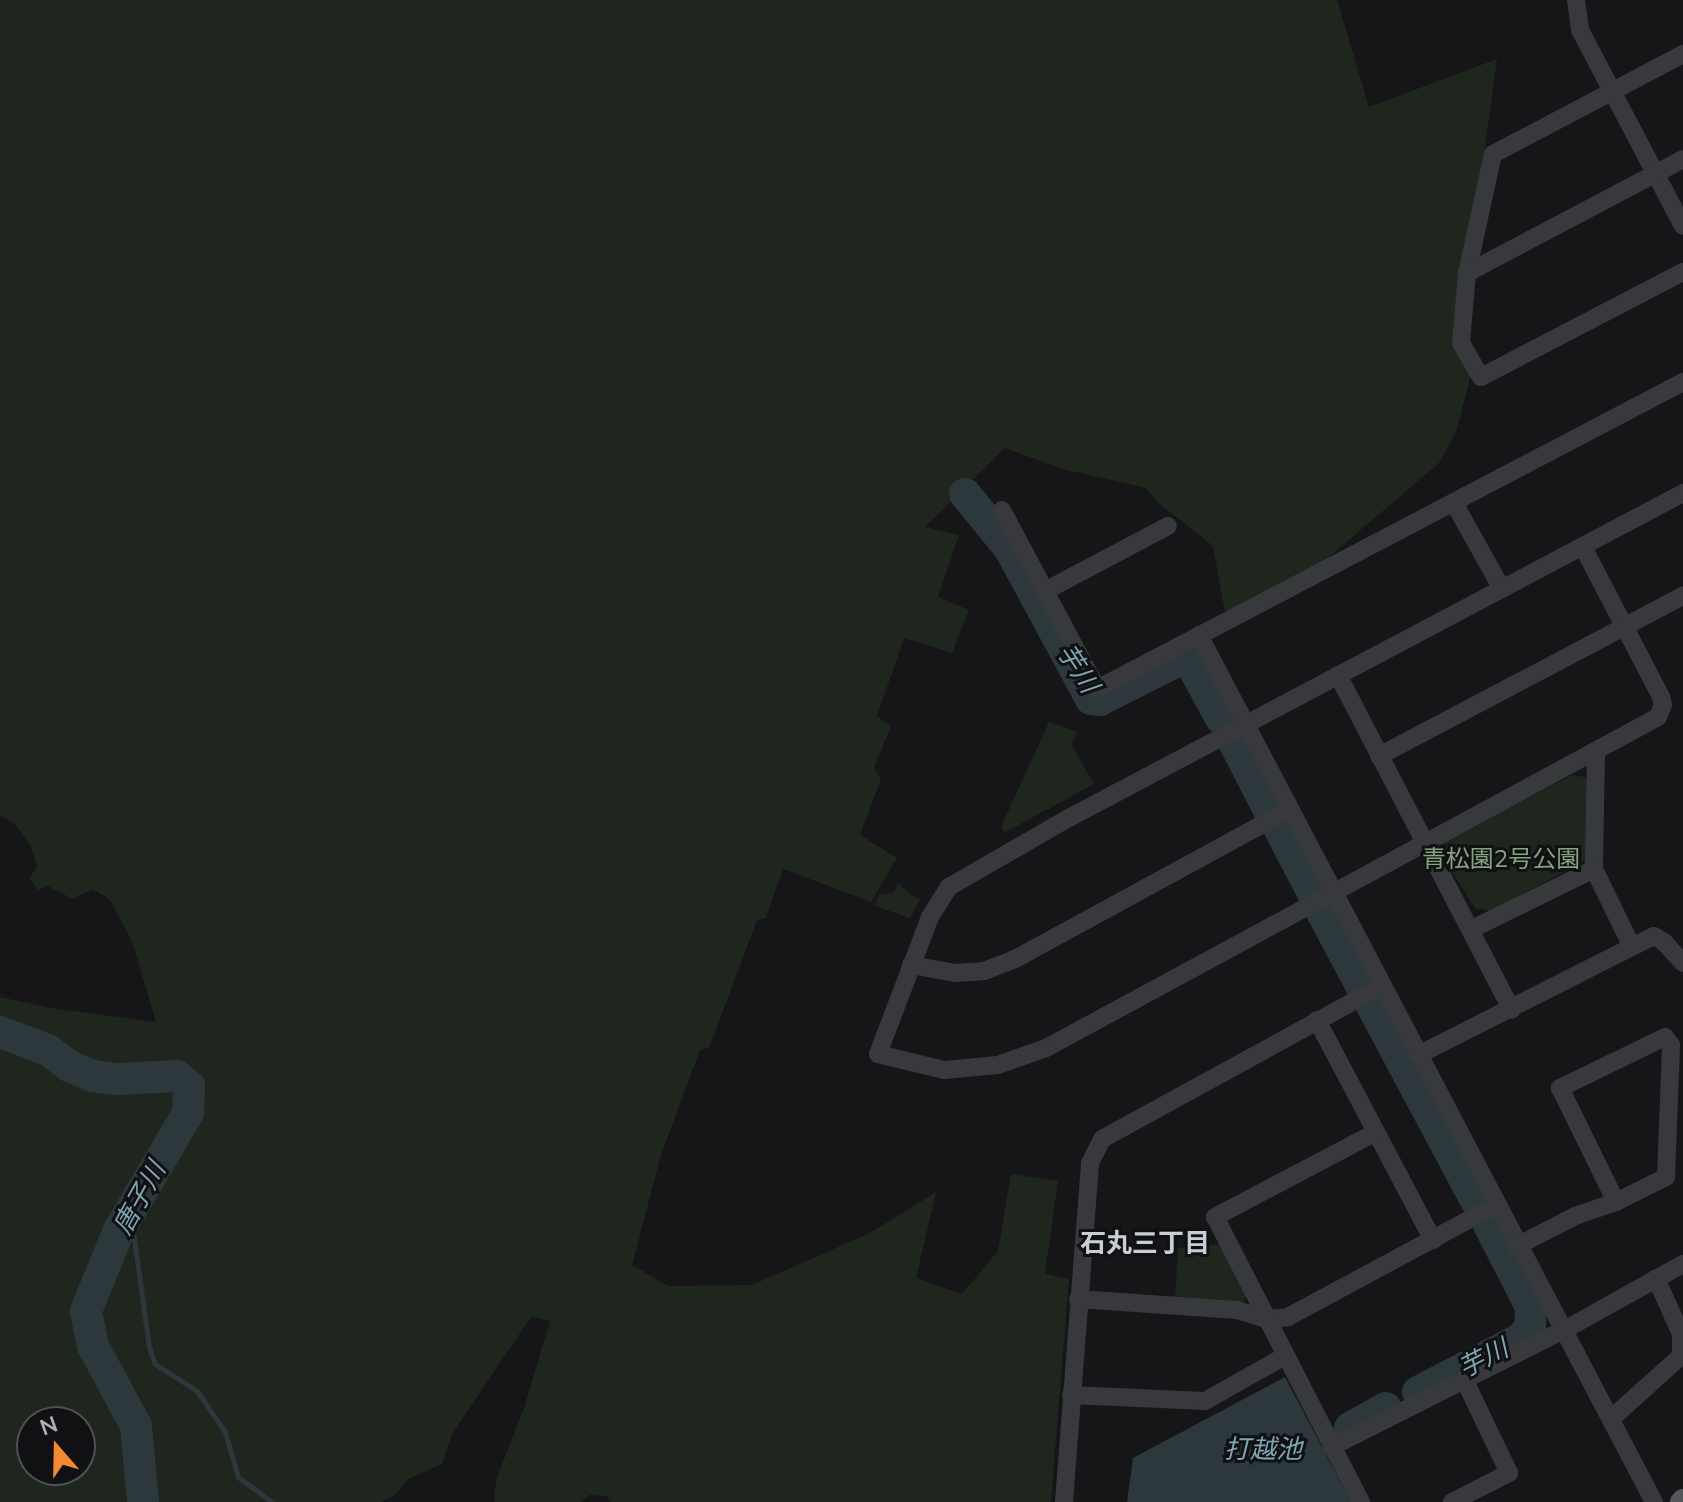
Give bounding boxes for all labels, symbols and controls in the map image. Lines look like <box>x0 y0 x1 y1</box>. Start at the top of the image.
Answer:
water label: 芋川 <box>1051 638 1105 698</box>
park label: 青松園2号公園 <box>1422 845 1580 873</box>
water label: 唐子川 <box>106 1156 172 1240</box>
district label: 石丸三丁目 <box>1080 1227 1210 1259</box>
water label: 芋川 <box>1453 1332 1513 1384</box>
north arrow <box>16 1406 96 1486</box>
text: N <box>36 1409 61 1441</box>
water label: 打越池 <box>1224 1433 1302 1465</box>

